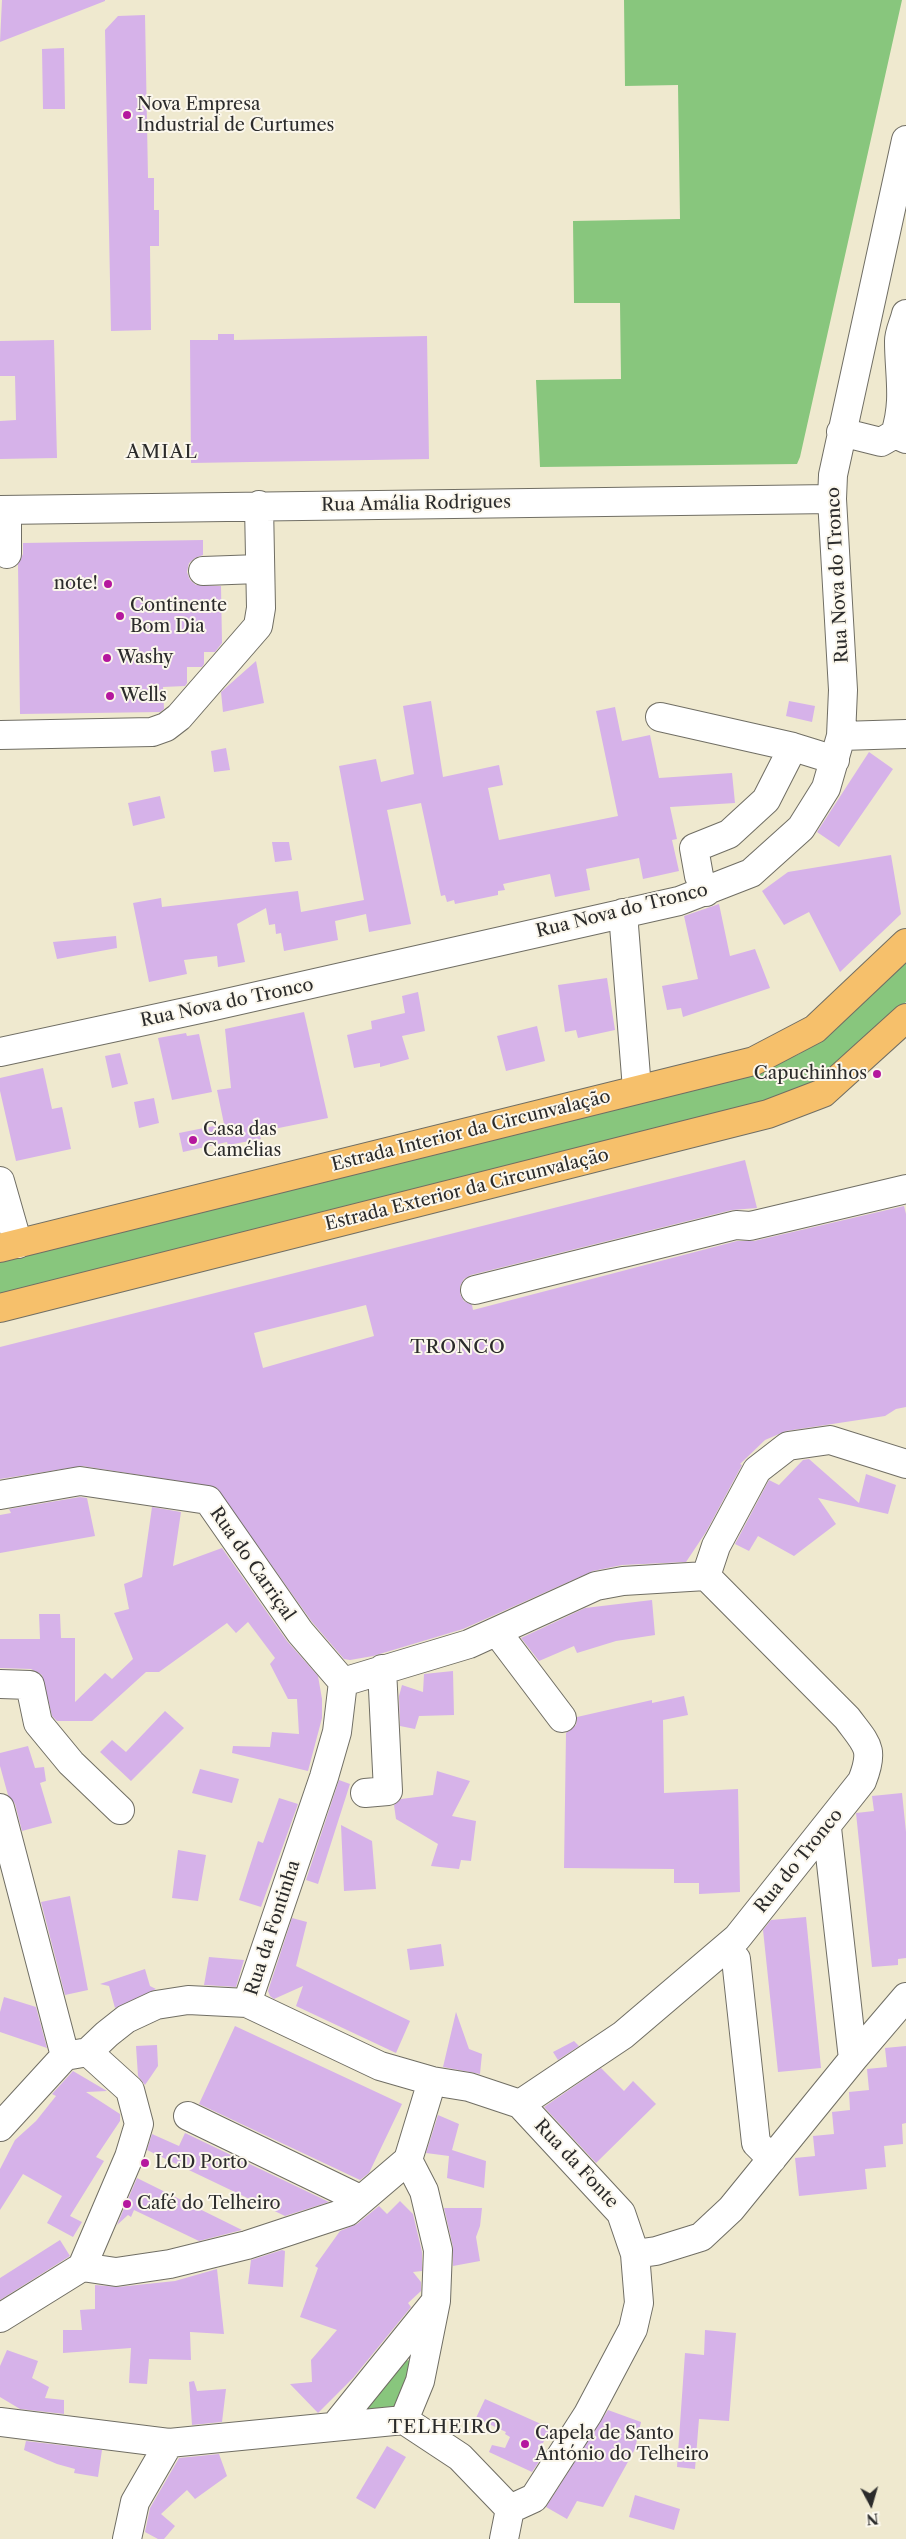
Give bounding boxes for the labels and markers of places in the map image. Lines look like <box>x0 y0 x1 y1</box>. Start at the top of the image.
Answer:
place label: Nova Empresa Industrial de Curtumes <box>137 94 334 136</box>
marker: Nova Empresa Industrial de Curtumes <box>121 109 133 121</box>
place label: note! <box>54 573 98 595</box>
marker: note! <box>102 578 114 590</box>
place label: Continente Bom Dia <box>130 595 227 638</box>
marker: Continente Bom Dia <box>114 610 126 622</box>
place label: Washy <box>117 647 173 669</box>
marker: Washy <box>101 652 113 664</box>
place label: Wells <box>120 685 167 707</box>
marker: Wells <box>104 690 116 702</box>
place label: Capuchinhos <box>754 1063 867 1085</box>
marker: Capuchinhos <box>871 1068 883 1080</box>
place label: Casa das Camélias <box>203 1119 281 1162</box>
marker: Casa das Camélias <box>187 1134 199 1146</box>
place label: LCD Porto <box>155 2152 248 2174</box>
marker: LCD Porto <box>139 2157 151 2169</box>
place label: Café do Telheiro <box>137 2193 281 2215</box>
marker: Café do Telheiro <box>121 2198 133 2210</box>
place label: Capela de Santo António do Telheiro <box>535 2423 709 2466</box>
marker: Capela de Santo António do Telheiro <box>519 2438 531 2450</box>

